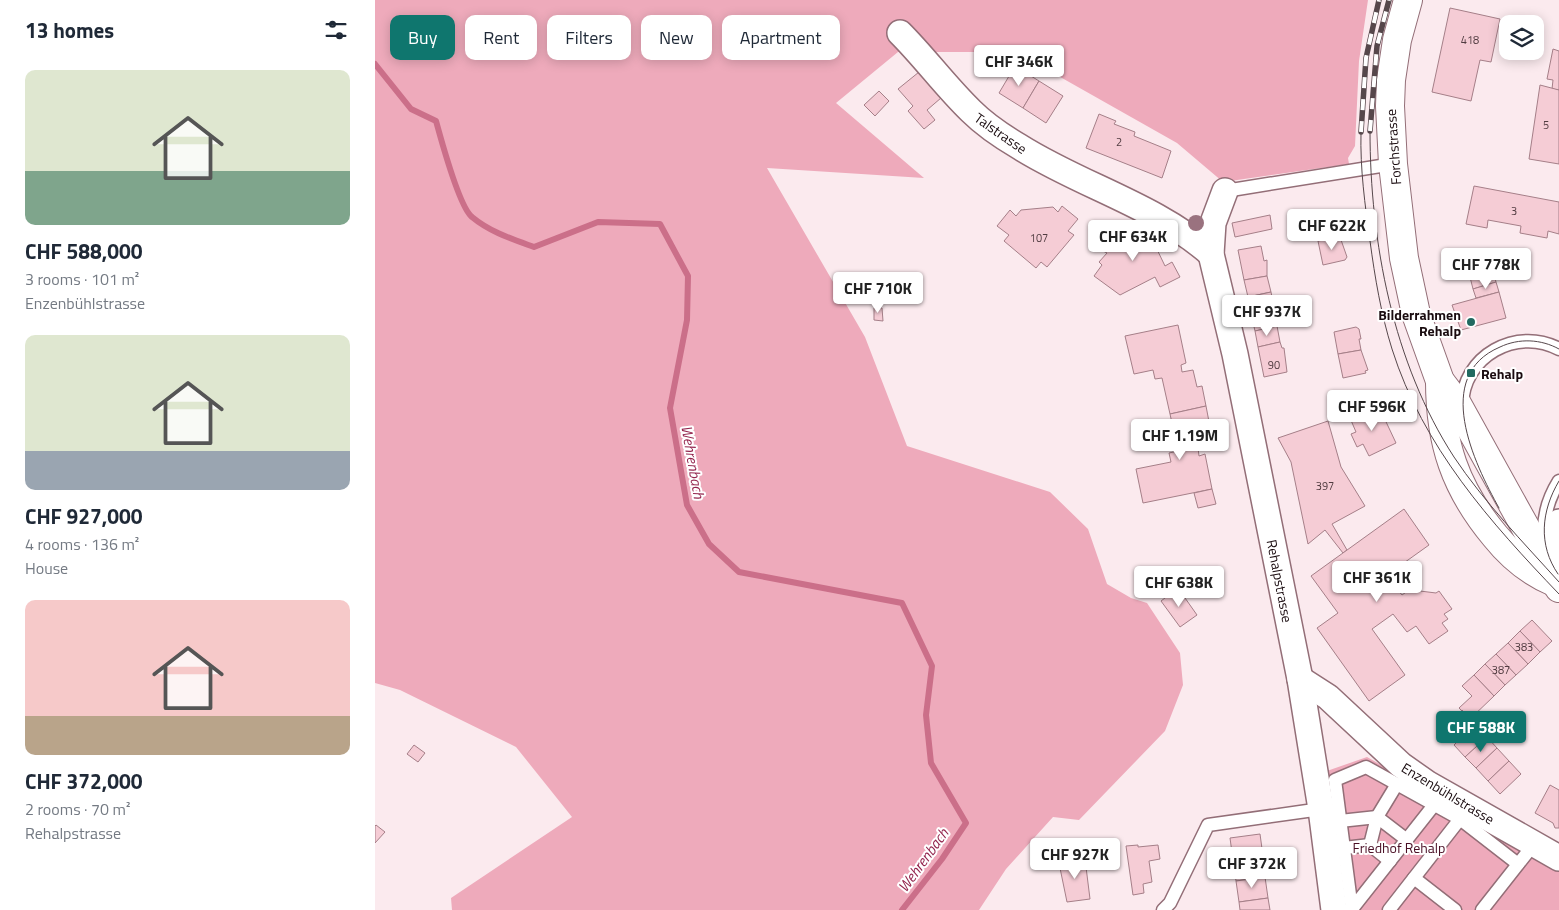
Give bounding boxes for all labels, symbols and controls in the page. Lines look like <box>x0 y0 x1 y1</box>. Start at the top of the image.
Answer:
text: 13 homes <box>25 14 114 46</box>
chip: Buy <box>390 15 455 60</box>
chip: Rent <box>465 15 537 60</box>
chip: Filters <box>547 15 631 60</box>
chip: New <box>641 15 712 60</box>
chip: Apartment <box>722 15 840 60</box>
map controls <box>1499 15 1544 60</box>
button: layers <box>1499 15 1544 60</box>
icon: filters <box>322 16 350 44</box>
house number: 418 <box>1461 32 1479 48</box>
pin: CHF 346K <box>967 44 1071 87</box>
text: CHF 346K <box>985 49 1053 73</box>
icon: home <box>143 103 233 193</box>
street label: Talstrasse <box>971 107 1031 159</box>
street label: Forchstrasse <box>1380 108 1406 186</box>
house number: 5 <box>1543 117 1549 133</box>
house number: 2 <box>1116 134 1122 150</box>
house number: 3 <box>1511 203 1517 219</box>
pin: CHF 622K <box>1280 208 1384 251</box>
text: CHF 622K <box>1298 213 1366 237</box>
pin: CHF 634K <box>1081 220 1185 262</box>
text: CHF 634K <box>1099 224 1167 248</box>
house number: 107 <box>1030 230 1048 246</box>
text: CHF 588,000 <box>25 235 142 267</box>
pin: CHF 778K <box>1434 248 1538 290</box>
text: CHF 778K <box>1452 252 1520 276</box>
text: 3 rooms · 101 m² <box>25 267 139 291</box>
pin: CHF 710K <box>826 272 930 314</box>
text: CHF 710K <box>844 276 912 300</box>
text: Enzenbühlstrasse <box>25 291 145 315</box>
pin: CHF 937K <box>1215 294 1319 337</box>
text: CHF 937K <box>1233 299 1301 323</box>
place label: Bilderrahmen Rehalp <box>1378 304 1461 341</box>
marker: Bilderrahmen Rehalp <box>1465 316 1477 328</box>
house number: 90 <box>1268 357 1280 373</box>
place label: Rehalp <box>1481 363 1523 384</box>
marker: Rehalp <box>1465 367 1477 379</box>
icon: home <box>143 368 233 458</box>
pin: CHF 596K <box>1320 390 1424 432</box>
text: CHF 596K <box>1338 394 1406 418</box>
pin: CHF 1.19M <box>1123 418 1237 461</box>
text: CHF 1.19M <box>1142 423 1218 447</box>
water label: Wehrenbach <box>675 424 711 501</box>
house number: 397 <box>1316 478 1334 494</box>
text: CHF 927,000 <box>25 500 142 532</box>
text: 4 rooms · 136 m² <box>25 532 139 556</box>
street label: Rehalpstrasse <box>1262 538 1298 624</box>
text: House <box>25 556 68 580</box>
pin: CHF 361K <box>1325 560 1429 603</box>
text: CHF 361K <box>1343 565 1411 589</box>
pin: CHF 638K <box>1127 566 1231 608</box>
text: CHF 638K <box>1145 570 1213 594</box>
icon: home <box>143 633 233 723</box>
house number: 383 <box>1515 639 1533 655</box>
house number: 387 <box>1492 662 1510 678</box>
pin: CHF 588K <box>1429 710 1533 753</box>
text: CHF 588K <box>1447 715 1515 739</box>
street label: Enzenbühlstrasse <box>1398 757 1498 829</box>
text: CHF 372,000 <box>25 765 142 797</box>
text: 2 rooms · 70 m² <box>25 797 130 821</box>
text: Rehalpstrasse <box>25 821 121 845</box>
water label: Wehrenbach <box>892 823 954 897</box>
park label: Friedhof Rehalp <box>1353 837 1445 858</box>
pin: CHF 927K <box>1023 838 1127 880</box>
text: CHF 927K <box>1041 842 1109 866</box>
pin: CHF 372K <box>1200 846 1304 889</box>
text: CHF 372K <box>1218 851 1286 875</box>

